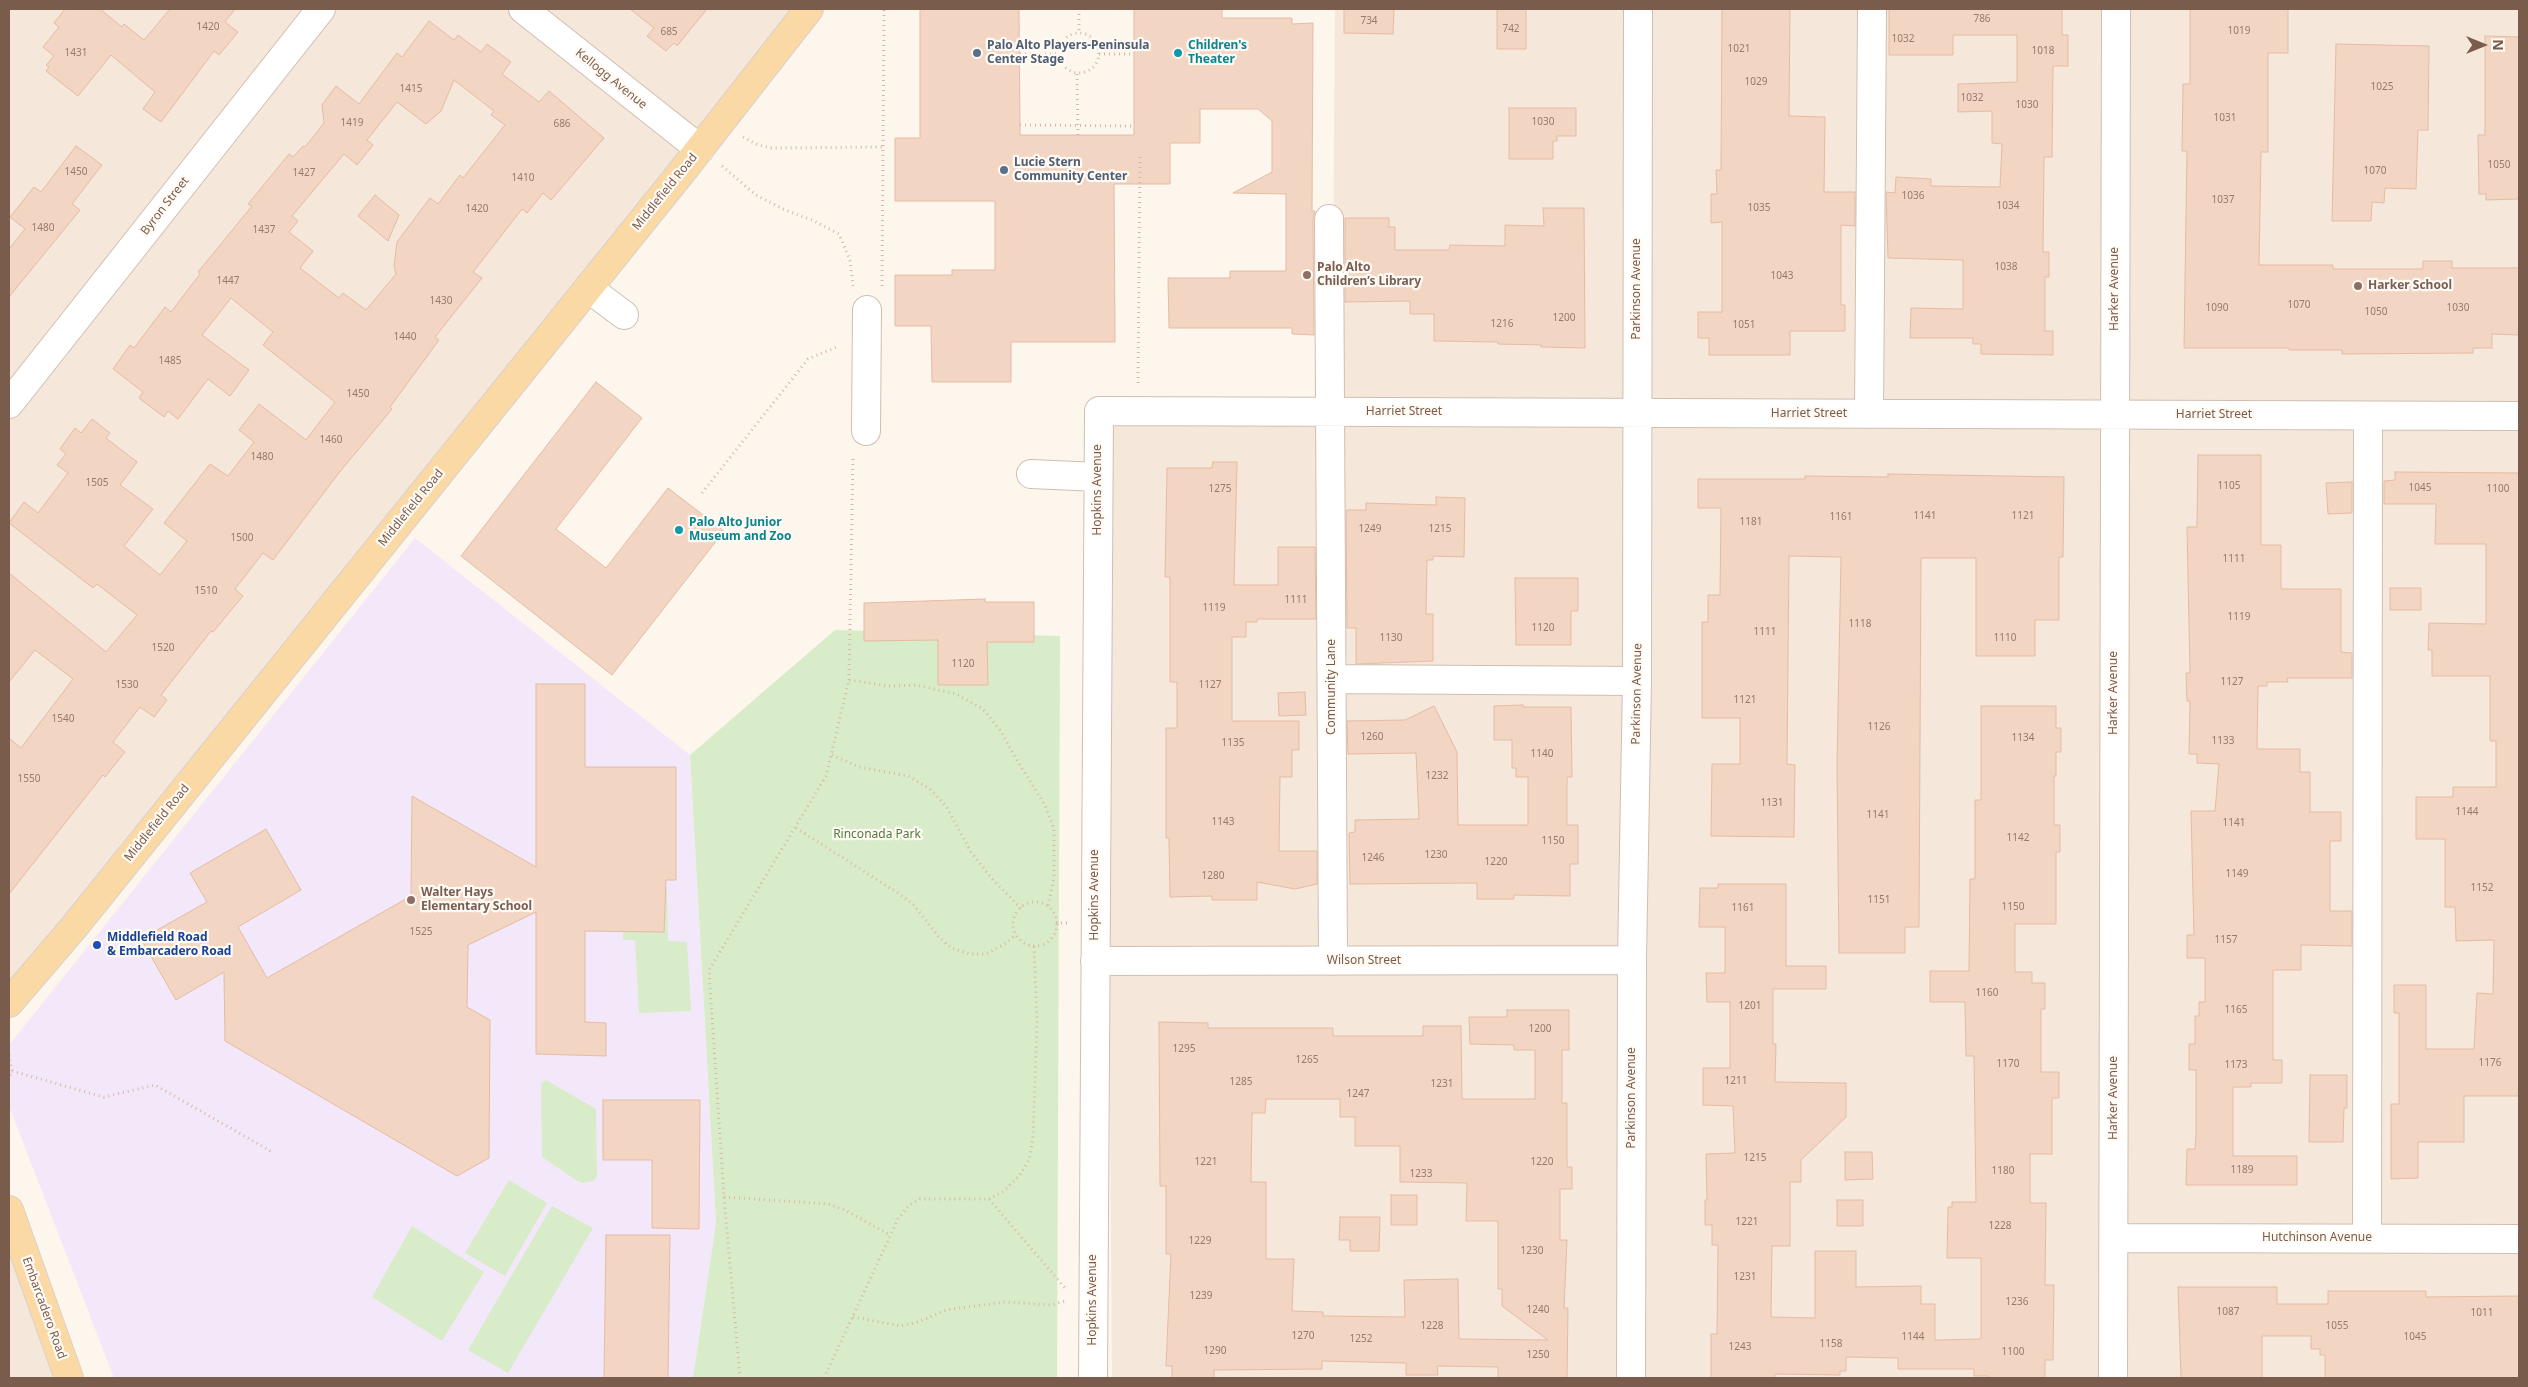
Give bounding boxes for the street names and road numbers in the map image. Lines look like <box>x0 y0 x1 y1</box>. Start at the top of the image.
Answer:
street label: Kellogg Avenue <box>572 46 650 112</box>
street label: Middlefield Road <box>630 151 700 233</box>
street label: Byron Street <box>138 174 192 238</box>
street label: Parkinson Avenue <box>1630 238 1644 340</box>
street label: Harker Avenue <box>2108 247 2122 331</box>
street label: Harriet Street <box>1366 405 1442 419</box>
street label: Harriet Street <box>1771 407 1847 421</box>
street label: Harriet Street <box>2176 408 2252 422</box>
street label: Hopkins Avenue <box>1091 444 1105 536</box>
street label: Middlefield Road <box>376 467 446 549</box>
street label: Community Lane <box>1325 639 1339 735</box>
street label: Parkinson Avenue <box>1629 643 1645 745</box>
street label: Harker Avenue <box>2107 651 2121 735</box>
street label: Middlefield Road <box>122 782 192 864</box>
street label: Hopkins Avenue <box>1088 849 1102 941</box>
street label: Wilson Street <box>1327 954 1401 968</box>
street label: Parkinson Avenue <box>1625 1047 1639 1149</box>
street label: Harker Avenue <box>2107 1056 2121 1140</box>
street label: Hutchinson Avenue <box>2262 1231 2372 1245</box>
street label: Hopkins Avenue <box>1086 1254 1100 1346</box>
street label: Embarcadero Road <box>19 1255 69 1361</box>

